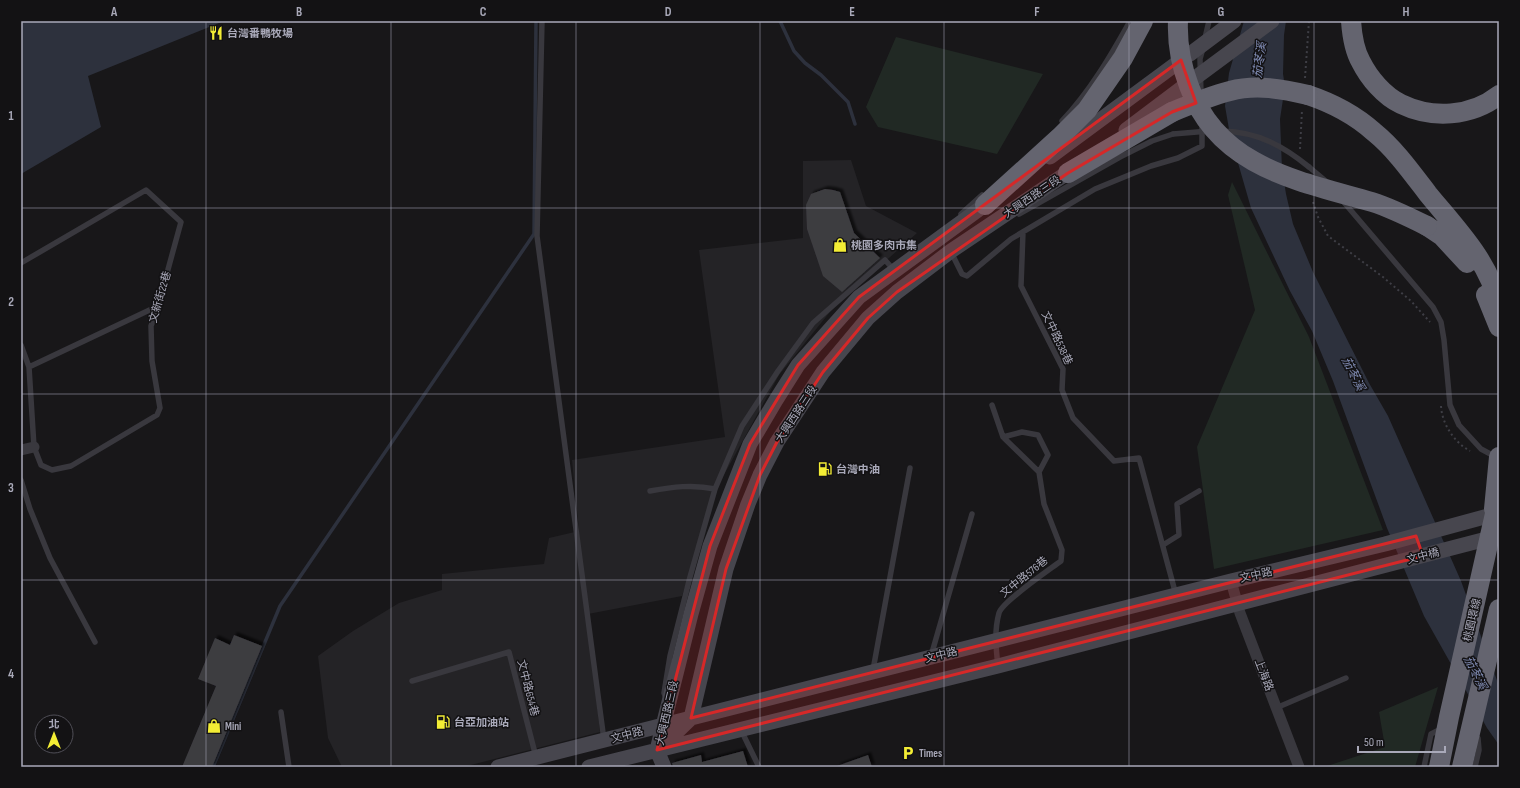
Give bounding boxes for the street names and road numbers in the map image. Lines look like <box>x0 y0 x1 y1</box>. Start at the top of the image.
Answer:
street label: 大興西路三段 <box>1001 173 1063 221</box>
street label: 文新街22巷 <box>146 270 174 324</box>
street label: 文中路538巷 <box>1039 309 1075 367</box>
street label: 大興西路三段 <box>773 383 819 445</box>
street label: 文中橋 <box>1405 545 1441 567</box>
street label: 文中路576巷 <box>998 554 1050 600</box>
street label: 文中路 <box>1238 565 1274 585</box>
street label: 桃園環線 <box>1461 597 1483 643</box>
street label: 文中路 <box>923 645 959 665</box>
street label: 上海路 <box>1252 657 1276 693</box>
street label: 文中路654巷 <box>515 658 541 718</box>
street label: 大興西路三段 <box>653 679 681 747</box>
street label: 文中路 <box>609 724 645 746</box>

